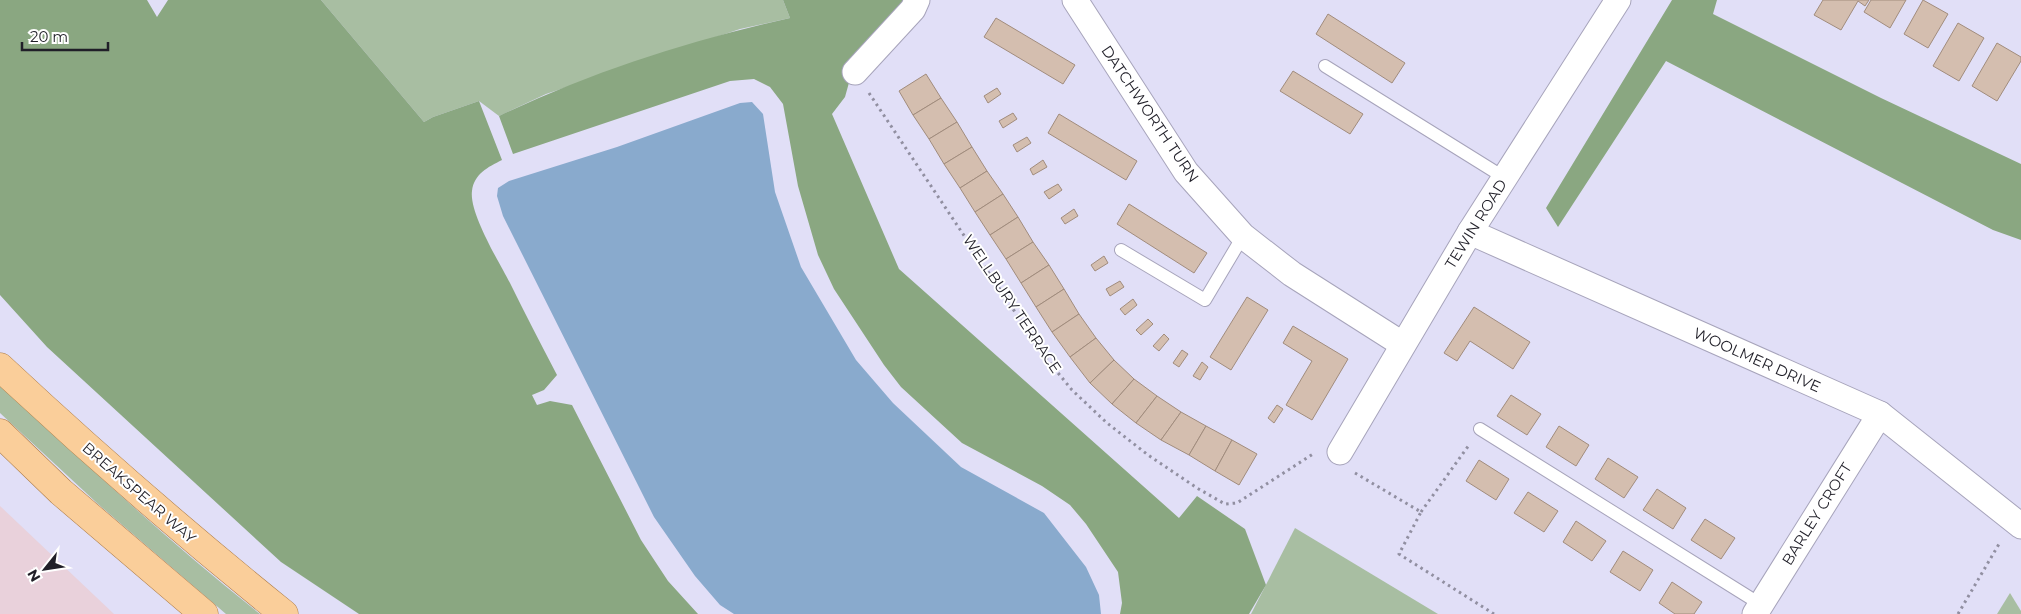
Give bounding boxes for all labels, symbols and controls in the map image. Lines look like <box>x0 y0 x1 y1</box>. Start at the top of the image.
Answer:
scale bar <box>22 20 109 52</box>
text: 20 m <box>30 27 68 46</box>
street label: DATCHWORTH TURN <box>1097 42 1203 186</box>
street label: TEWIN ROAD <box>1440 175 1511 272</box>
street label: WELLBURY TERRACE <box>959 231 1066 377</box>
street label: WOOLMER DRIVE <box>1691 323 1824 396</box>
street label: BREAKSPEAR WAY <box>79 438 200 548</box>
street label: BARLEY CROFT <box>1777 459 1856 569</box>
north arrow <box>20 544 70 594</box>
text: N <box>23 566 44 585</box>

